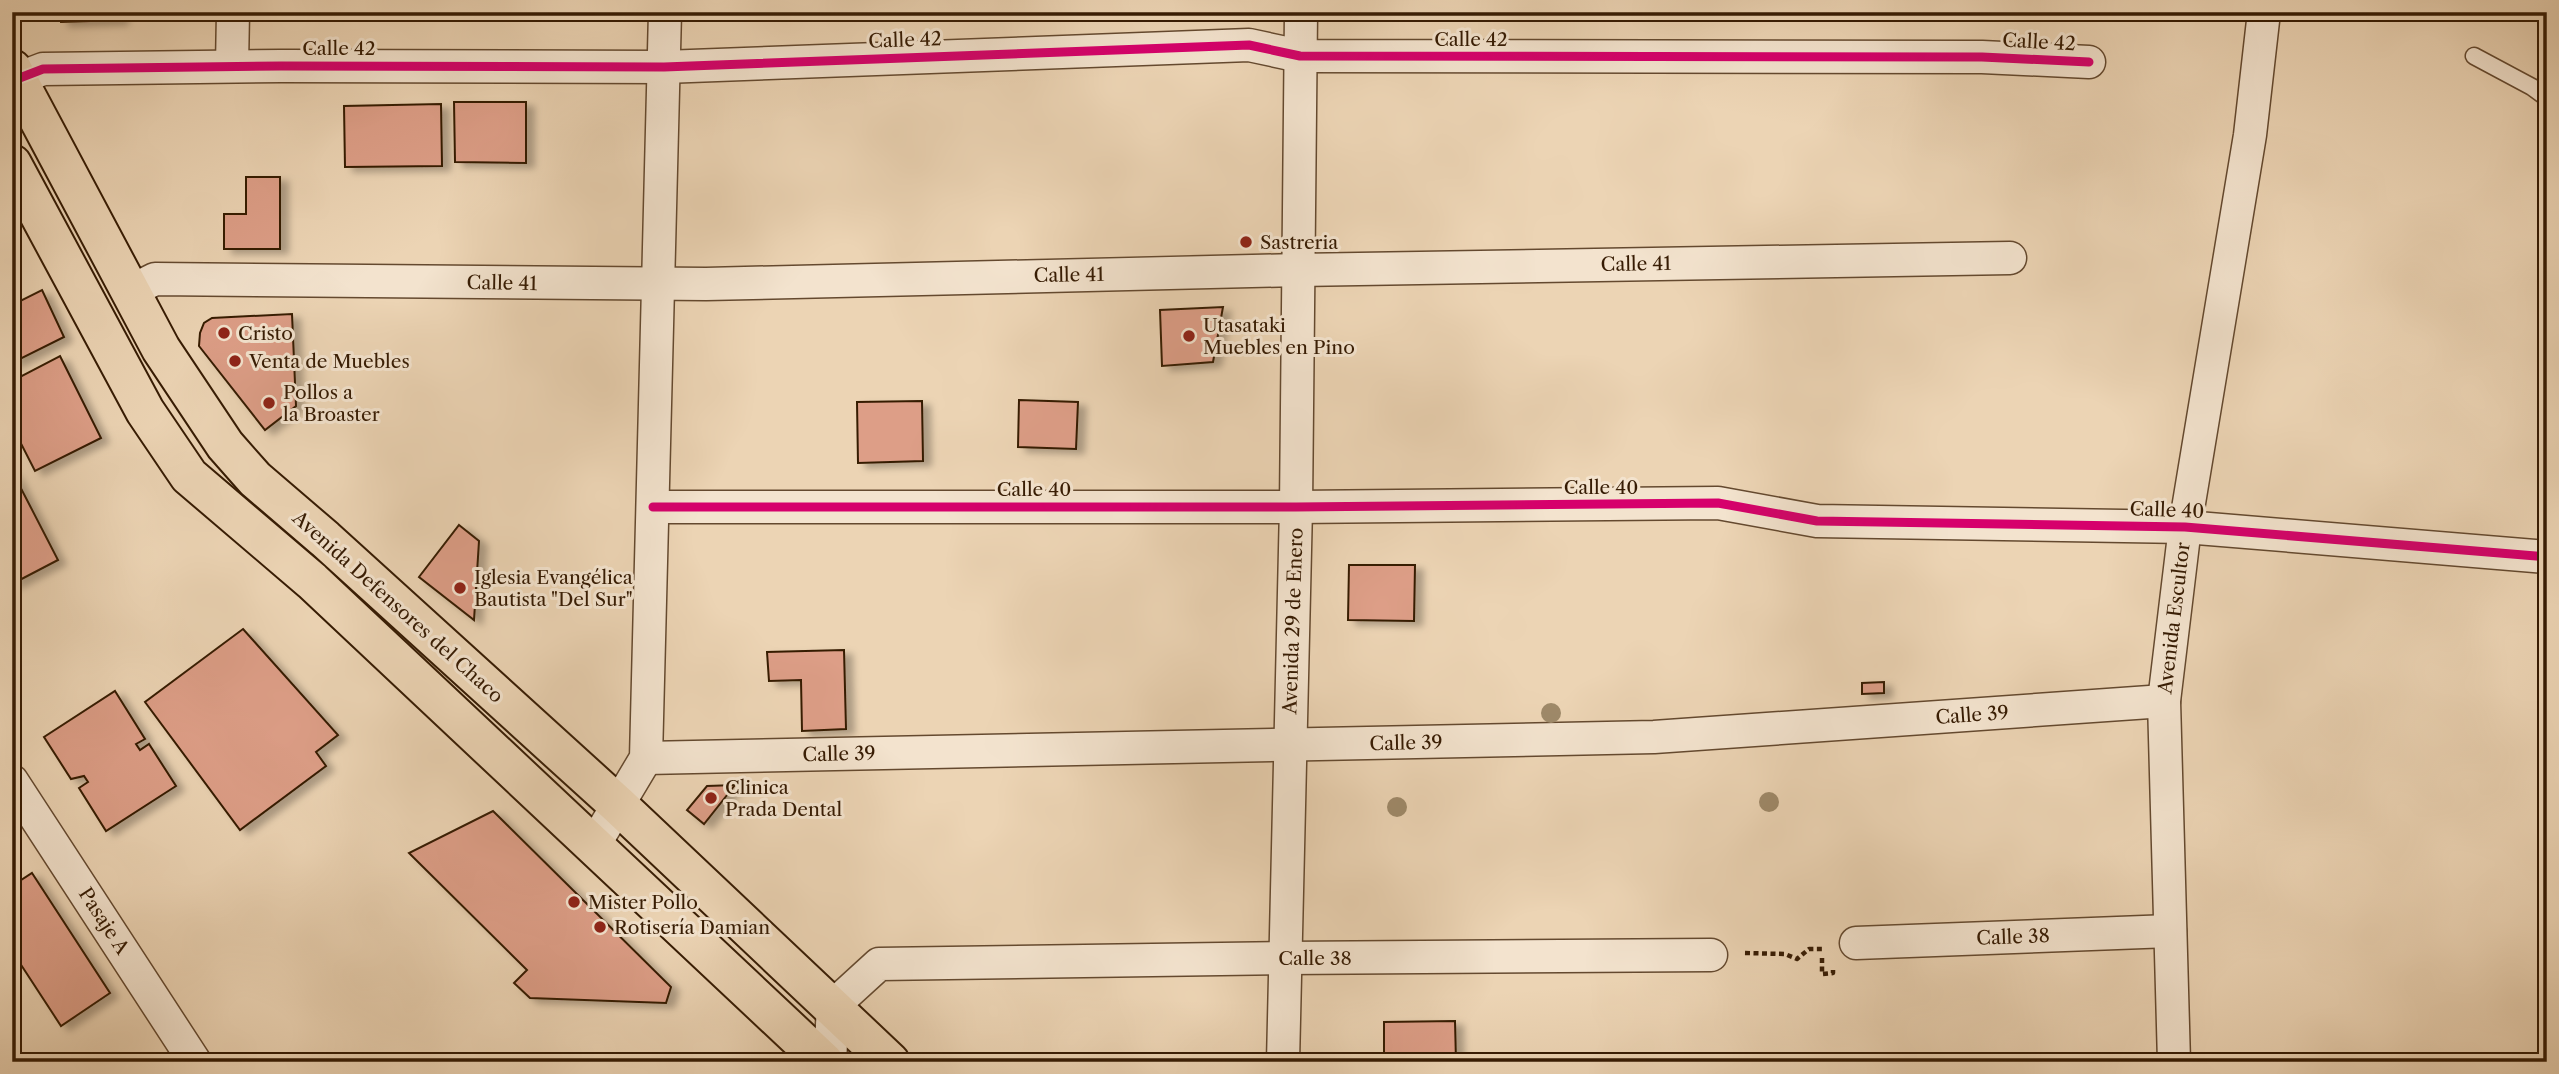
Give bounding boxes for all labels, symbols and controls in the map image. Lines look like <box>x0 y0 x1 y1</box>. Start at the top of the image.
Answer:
street label: Calle 42 <box>868 27 942 53</box>
street label: Calle 42 <box>1434 28 1508 51</box>
street label: Calle 42 <box>2002 29 2076 55</box>
street label: Calle 42 <box>302 37 376 60</box>
place label: Sastreria <box>1260 231 1338 254</box>
marker: Sastreria <box>1238 234 1254 250</box>
street label: Calle 41 <box>1600 252 1672 276</box>
street label: Calle 41 <box>1033 263 1105 287</box>
street label: Calle 41 <box>466 271 538 295</box>
place label: Utasataki Muebles en Pino <box>1203 314 1355 359</box>
place label: Cristo <box>238 322 293 345</box>
marker: Cristo <box>216 325 232 341</box>
marker: Utasataki Muebles en Pino <box>1181 328 1197 344</box>
place label: Venta de Muebles <box>248 350 410 373</box>
marker: Venta de Muebles <box>227 353 243 369</box>
place label: Pollos a la Broaster <box>283 381 380 426</box>
marker: Pollos a la Broaster <box>261 395 277 411</box>
street label: Calle 40 <box>1564 476 1638 499</box>
street label: Calle 40 <box>997 478 1071 501</box>
street label: Calle 40 <box>2129 497 2205 523</box>
street label: Avenida Defensores del Chaco <box>287 506 508 708</box>
street label: Avenida 29 de Enero <box>1278 527 1308 716</box>
street label: Avenida Escultor <box>2153 541 2195 696</box>
place label: Iglesia Evangélica Bautista "Del Sur" <box>474 566 633 611</box>
marker: Iglesia Evangélica Bautista "Del Sur" <box>452 580 468 596</box>
street label: Calle 39 <box>1935 701 2009 729</box>
street label: Calle 39 <box>1369 731 1443 755</box>
street label: Calle 39 <box>802 742 876 766</box>
place label: Clinica Prada Dental <box>725 776 843 821</box>
marker: Clinica Prada Dental <box>703 790 719 806</box>
street label: Pasaje A <box>74 883 135 959</box>
place label: Mister Pollo <box>588 891 698 914</box>
marker: Mister Pollo <box>566 894 582 910</box>
place label: Rotisería Damian <box>614 916 770 939</box>
marker: Rotisería Damian <box>592 919 608 935</box>
street label: Calle 38 <box>1976 924 2050 950</box>
street label: Calle 38 <box>1278 947 1352 970</box>

